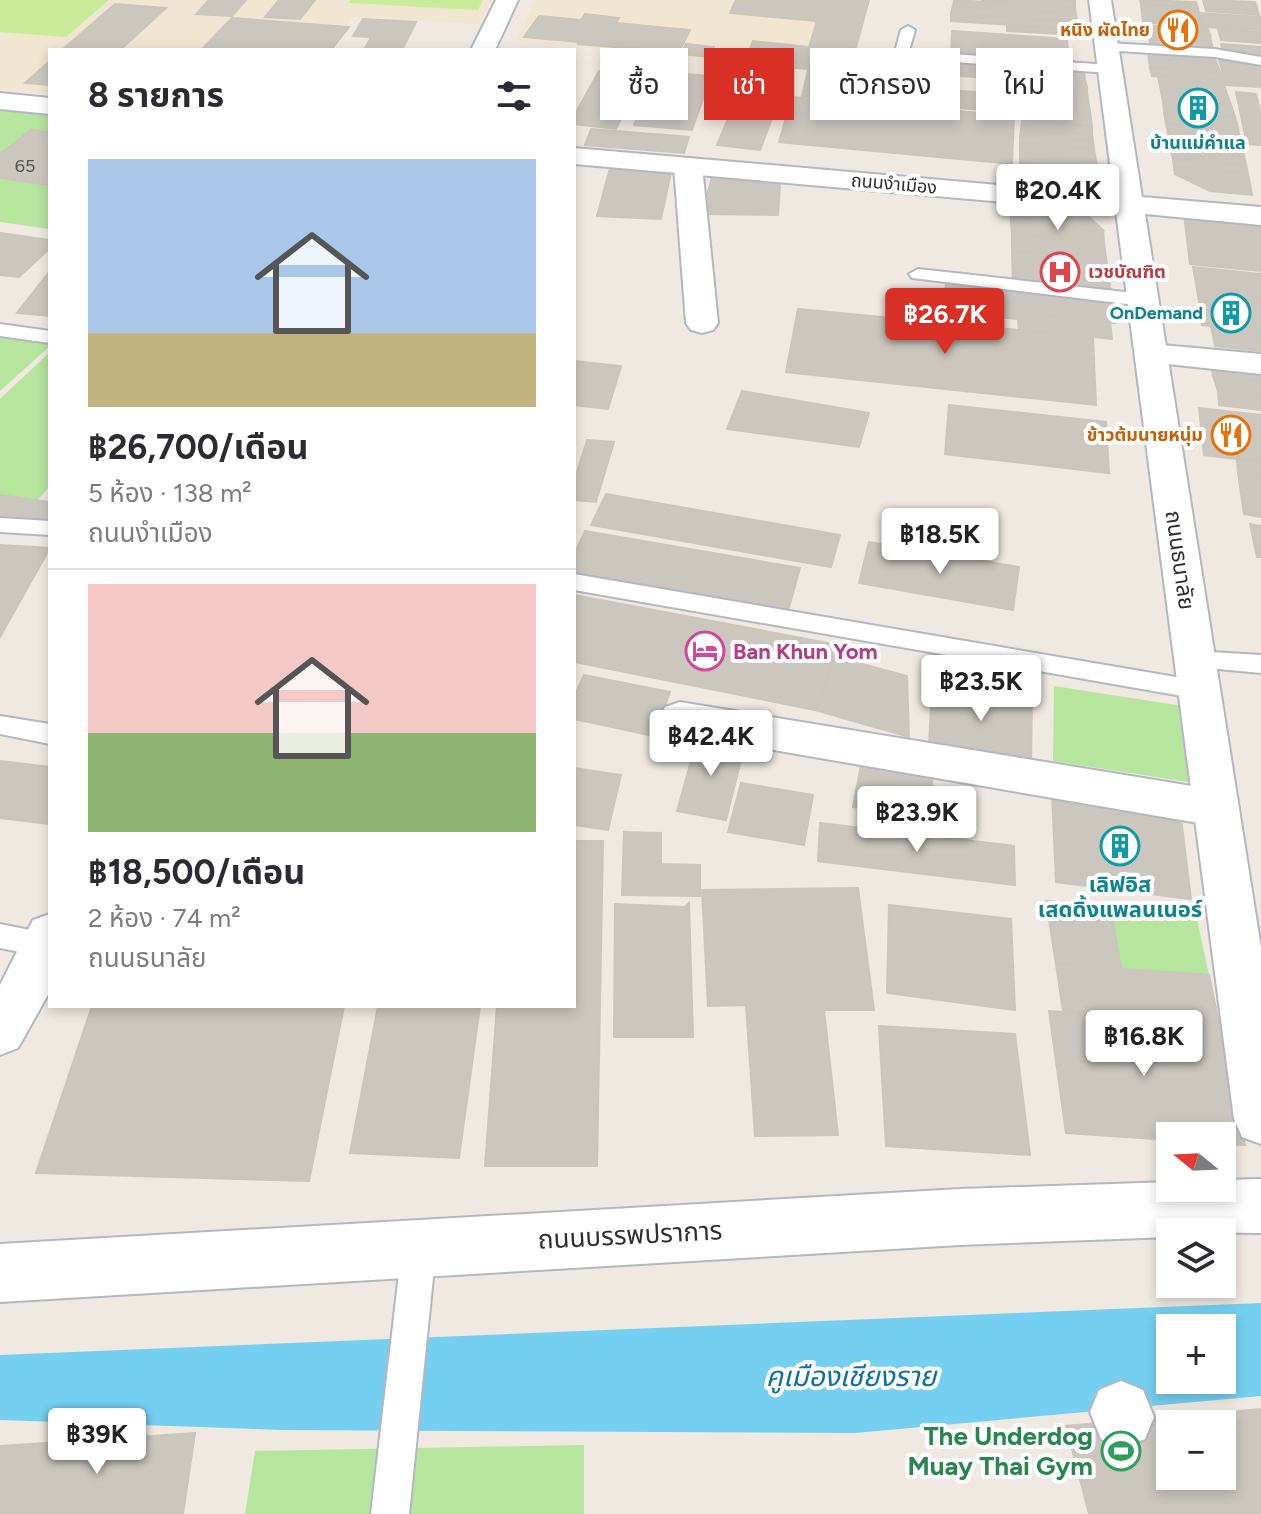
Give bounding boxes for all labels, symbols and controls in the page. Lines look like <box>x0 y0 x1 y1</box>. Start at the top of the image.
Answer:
restaurant icon: หนิง ผัดไทย <box>1157 9 1199 51</box>
place label: หนิง ผัดไทย <box>1060 19 1150 41</box>
chip: ซื้อ <box>600 48 688 120</box>
chip: เช่า <box>704 48 794 120</box>
chip: ตัวกรอง <box>810 48 960 120</box>
chip: ใหม่ <box>976 48 1073 120</box>
icon: filters <box>492 74 536 118</box>
text: 8 รายการ <box>88 75 224 116</box>
building icon: บ้านแม่คำแล <box>1177 87 1219 129</box>
place label: บ้านแม่คำแล <box>1150 132 1246 154</box>
house number: 65 <box>15 155 35 177</box>
pin: ฿20.4K <box>993 164 1123 232</box>
street label: ถนนงำเมือง <box>850 169 938 199</box>
text: ฿20.4K <box>1014 174 1102 206</box>
icon: home <box>240 211 384 355</box>
hospital icon: เวชบัณฑิต <box>1039 251 1081 293</box>
place label: เวชบัณฑิต <box>1088 261 1166 283</box>
pin: ฿26.7K <box>880 288 1010 356</box>
building icon: OnDemand <box>1210 292 1252 334</box>
text: ฿26.7K <box>903 298 987 330</box>
place label: OnDemand <box>1110 302 1203 324</box>
restaurant icon: ข้าวต้มนายหนุ่ม <box>1210 414 1252 456</box>
place label: ข้าวต้มนายหนุ่ม <box>1087 424 1203 446</box>
text: ฿26,700/เดือน <box>88 427 309 468</box>
text: 5 ห้อง · 138 m² <box>88 477 252 509</box>
pin: ฿18.5K <box>875 508 1005 576</box>
street label: ถนนธนาลัย <box>1160 508 1200 612</box>
text: ถนนงำเมือง <box>88 517 213 549</box>
text: ฿18.5K <box>900 518 980 550</box>
hotel icon: Ban Khun Yom <box>684 630 726 672</box>
icon: home <box>240 636 384 780</box>
place label: Ban Khun Yom <box>733 638 878 665</box>
pin: ฿23.5K <box>916 655 1046 723</box>
text: ฿23.5K <box>939 665 1023 697</box>
pin: ฿42.4K <box>646 710 776 778</box>
text: ฿42.4K <box>668 720 754 752</box>
pin: ฿23.9K <box>852 786 982 854</box>
text: ฿23.9K <box>875 796 959 828</box>
building icon: เลิฟอิส เสดดิ้งแพลนเนอร์ <box>1099 825 1141 867</box>
text: ฿18,500/เดือน <box>88 852 305 893</box>
place label: เลิฟอิส เสดดิ้งแพลนเนอร์ <box>1038 871 1202 923</box>
text: 2 ห้อง · 74 m² <box>88 902 241 934</box>
text: ถนนธนาลัย <box>88 942 206 974</box>
pin: ฿16.8K <box>1079 1010 1209 1078</box>
text: ฿16.8K <box>1104 1020 1184 1052</box>
north arrow <box>1156 1122 1236 1202</box>
map controls <box>1156 1122 1236 1490</box>
street label: ถนนบรรพปราการ <box>537 1214 723 1256</box>
button: layers <box>1156 1218 1236 1298</box>
button: + <box>1156 1314 1236 1394</box>
water label: คูเมืองเชียงราย <box>766 1359 939 1394</box>
pin: ฿39K <box>50 1408 144 1476</box>
button: − <box>1156 1410 1236 1490</box>
text: ฿39K <box>66 1418 128 1450</box>
place label: The Underdog Muay Thai Gym <box>907 1420 1093 1482</box>
sports icon: The Underdog Muay Thai Gym <box>1100 1430 1142 1472</box>

